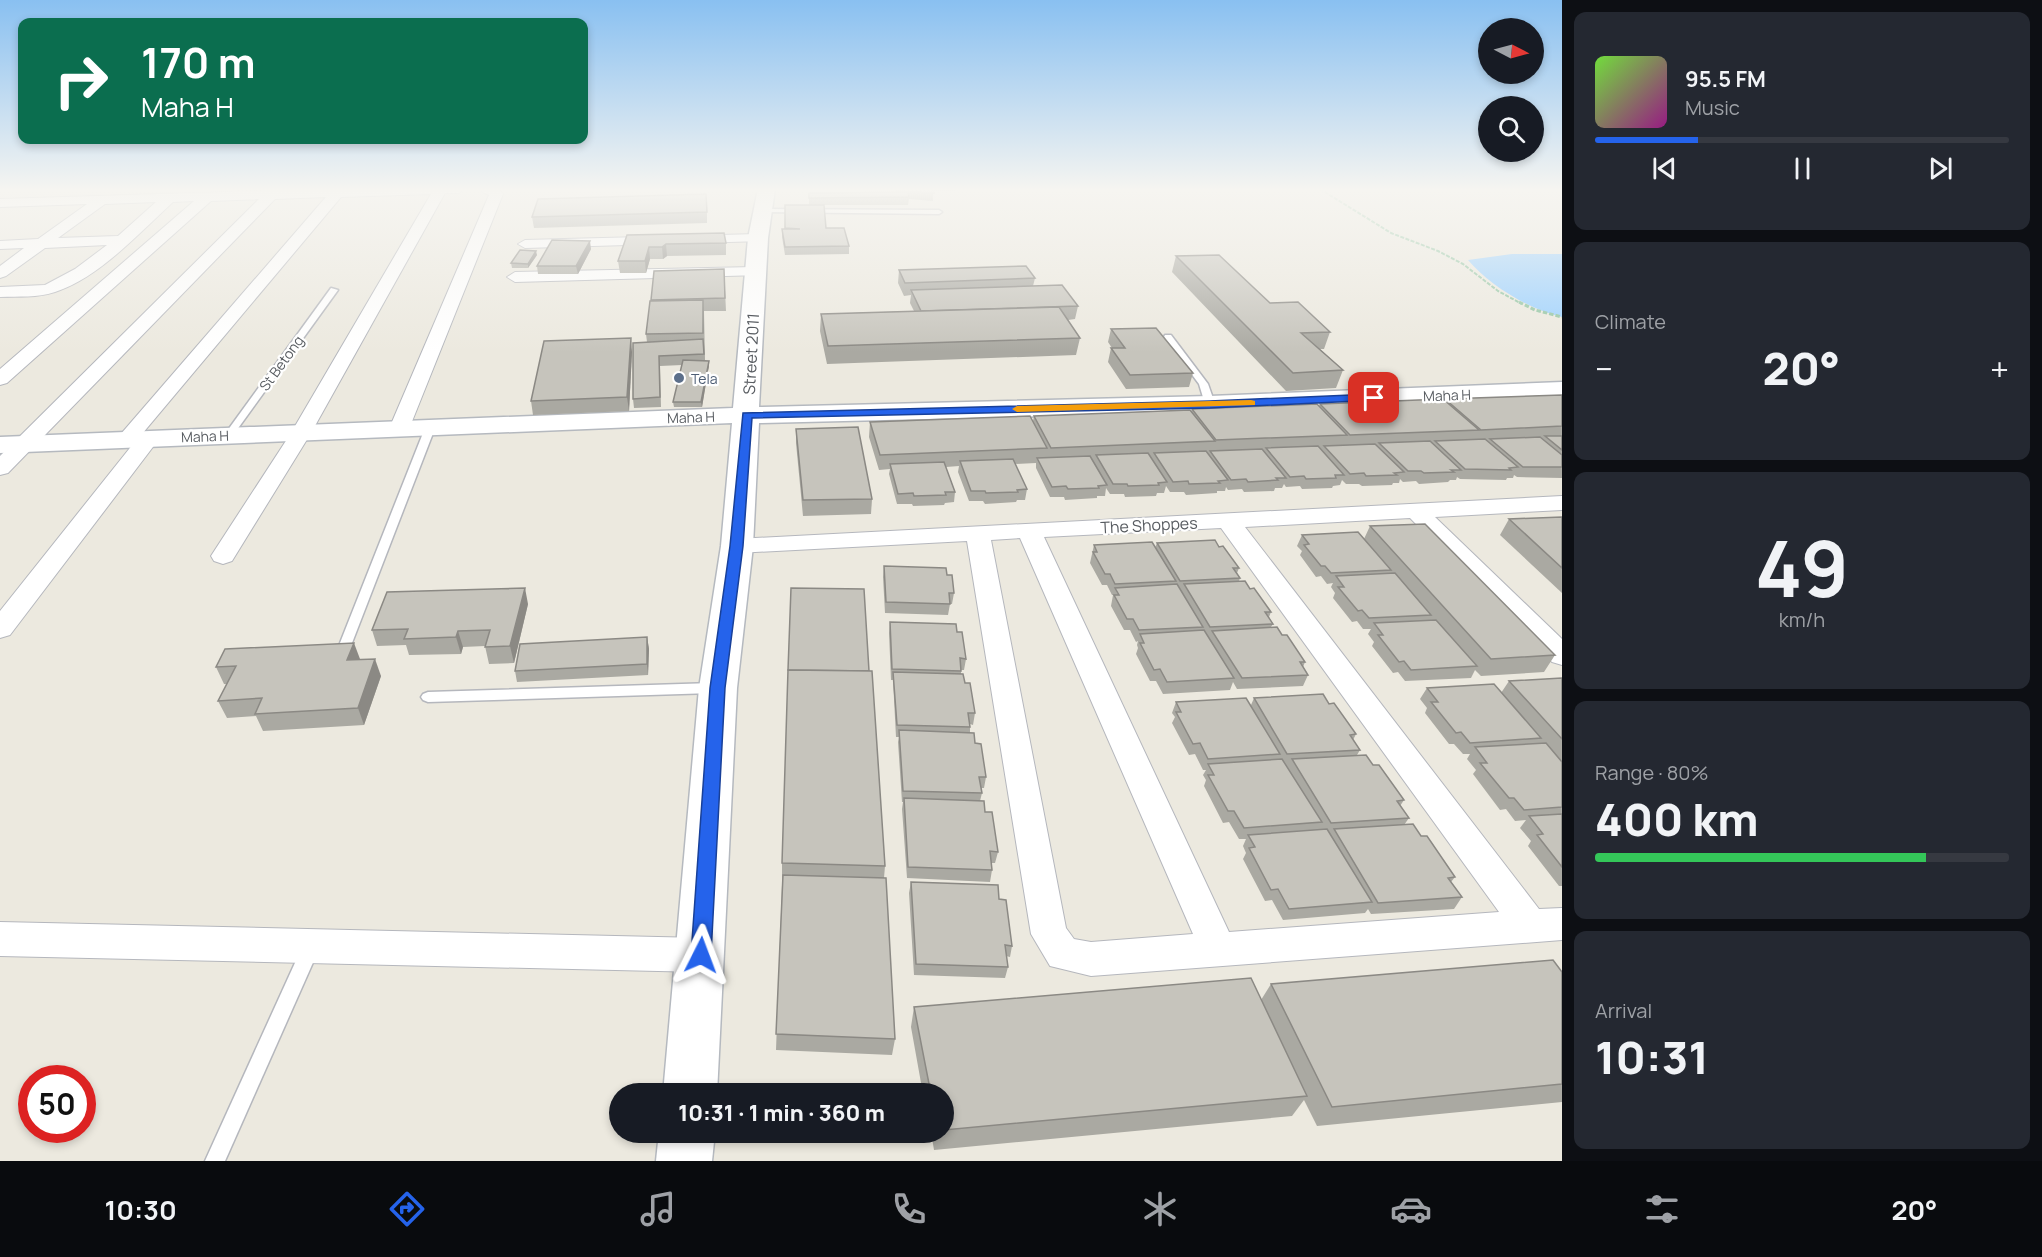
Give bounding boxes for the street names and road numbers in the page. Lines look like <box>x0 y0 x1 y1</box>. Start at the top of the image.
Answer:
street label: Street 2011 <box>738 313 764 395</box>
street label: St Betong <box>255 332 307 394</box>
street label: Maha H <box>1423 385 1471 405</box>
street label: Maha H <box>667 407 715 427</box>
street label: Maha H <box>181 426 229 446</box>
street label: The Shoppes <box>1100 511 1198 539</box>

